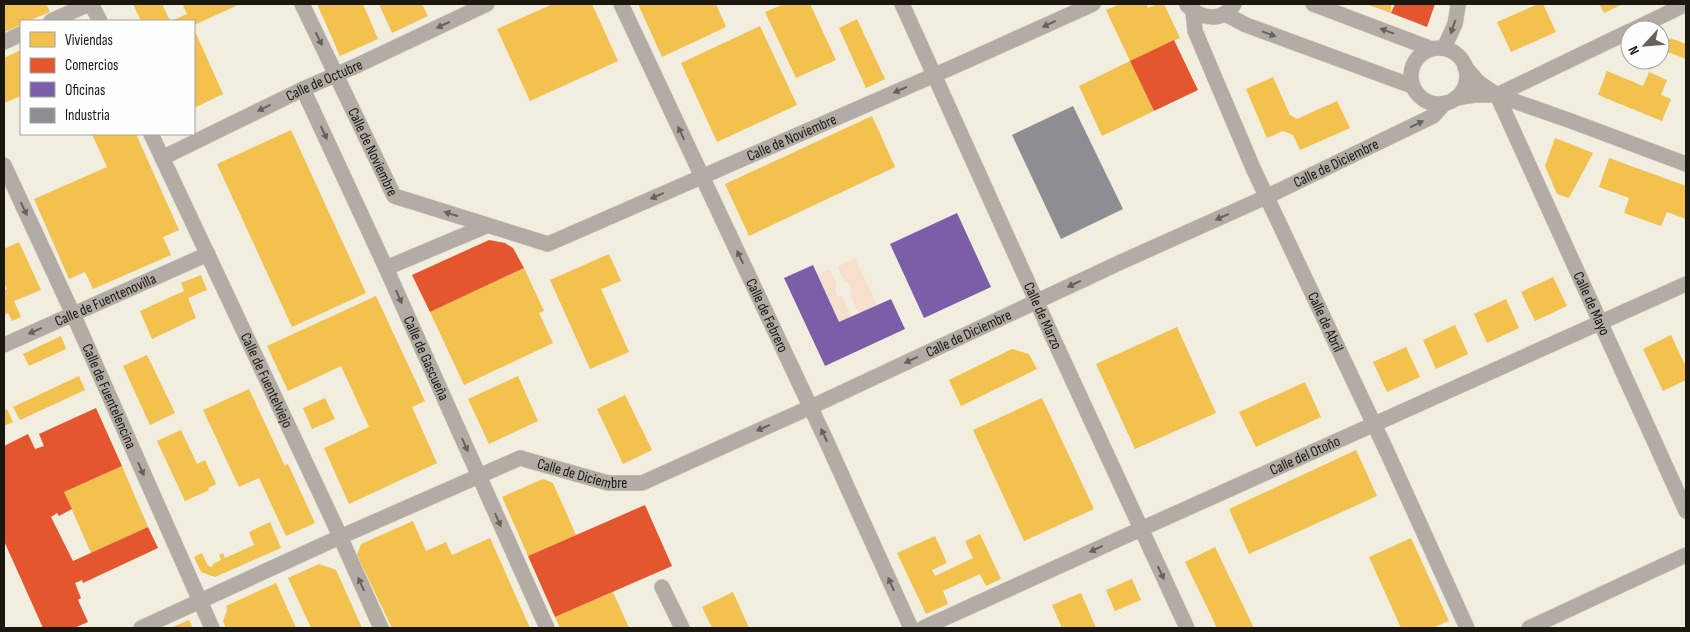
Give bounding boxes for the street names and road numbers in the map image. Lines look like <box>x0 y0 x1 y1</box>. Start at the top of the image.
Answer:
street label: Calle de Octubre <box>283 55 366 105</box>
street label: Calle de Noviembre <box>344 105 402 199</box>
street label: Calle de Noviembre <box>744 110 839 165</box>
street label: Calle de Diciembre <box>1290 134 1382 192</box>
street label: Calle de Fuentenovilla <box>52 269 159 331</box>
street label: Calle de Mayo <box>1569 269 1614 338</box>
street label: Calle de Febrero <box>742 275 793 355</box>
street label: Calle de Marzo <box>1019 279 1066 352</box>
street label: Calle de Abril <box>1303 289 1348 355</box>
street label: Calle de Diciembre <box>923 305 1014 362</box>
street label: Calle de Gascueña <box>399 313 454 404</box>
street label: Calle de Fuentelviejo <box>236 330 297 431</box>
street label: Calle de Fuentelencina <box>78 341 141 452</box>
street label: Calle del Otoño <box>1267 431 1343 479</box>
street label: Calle de Diciembre <box>535 454 627 493</box>

